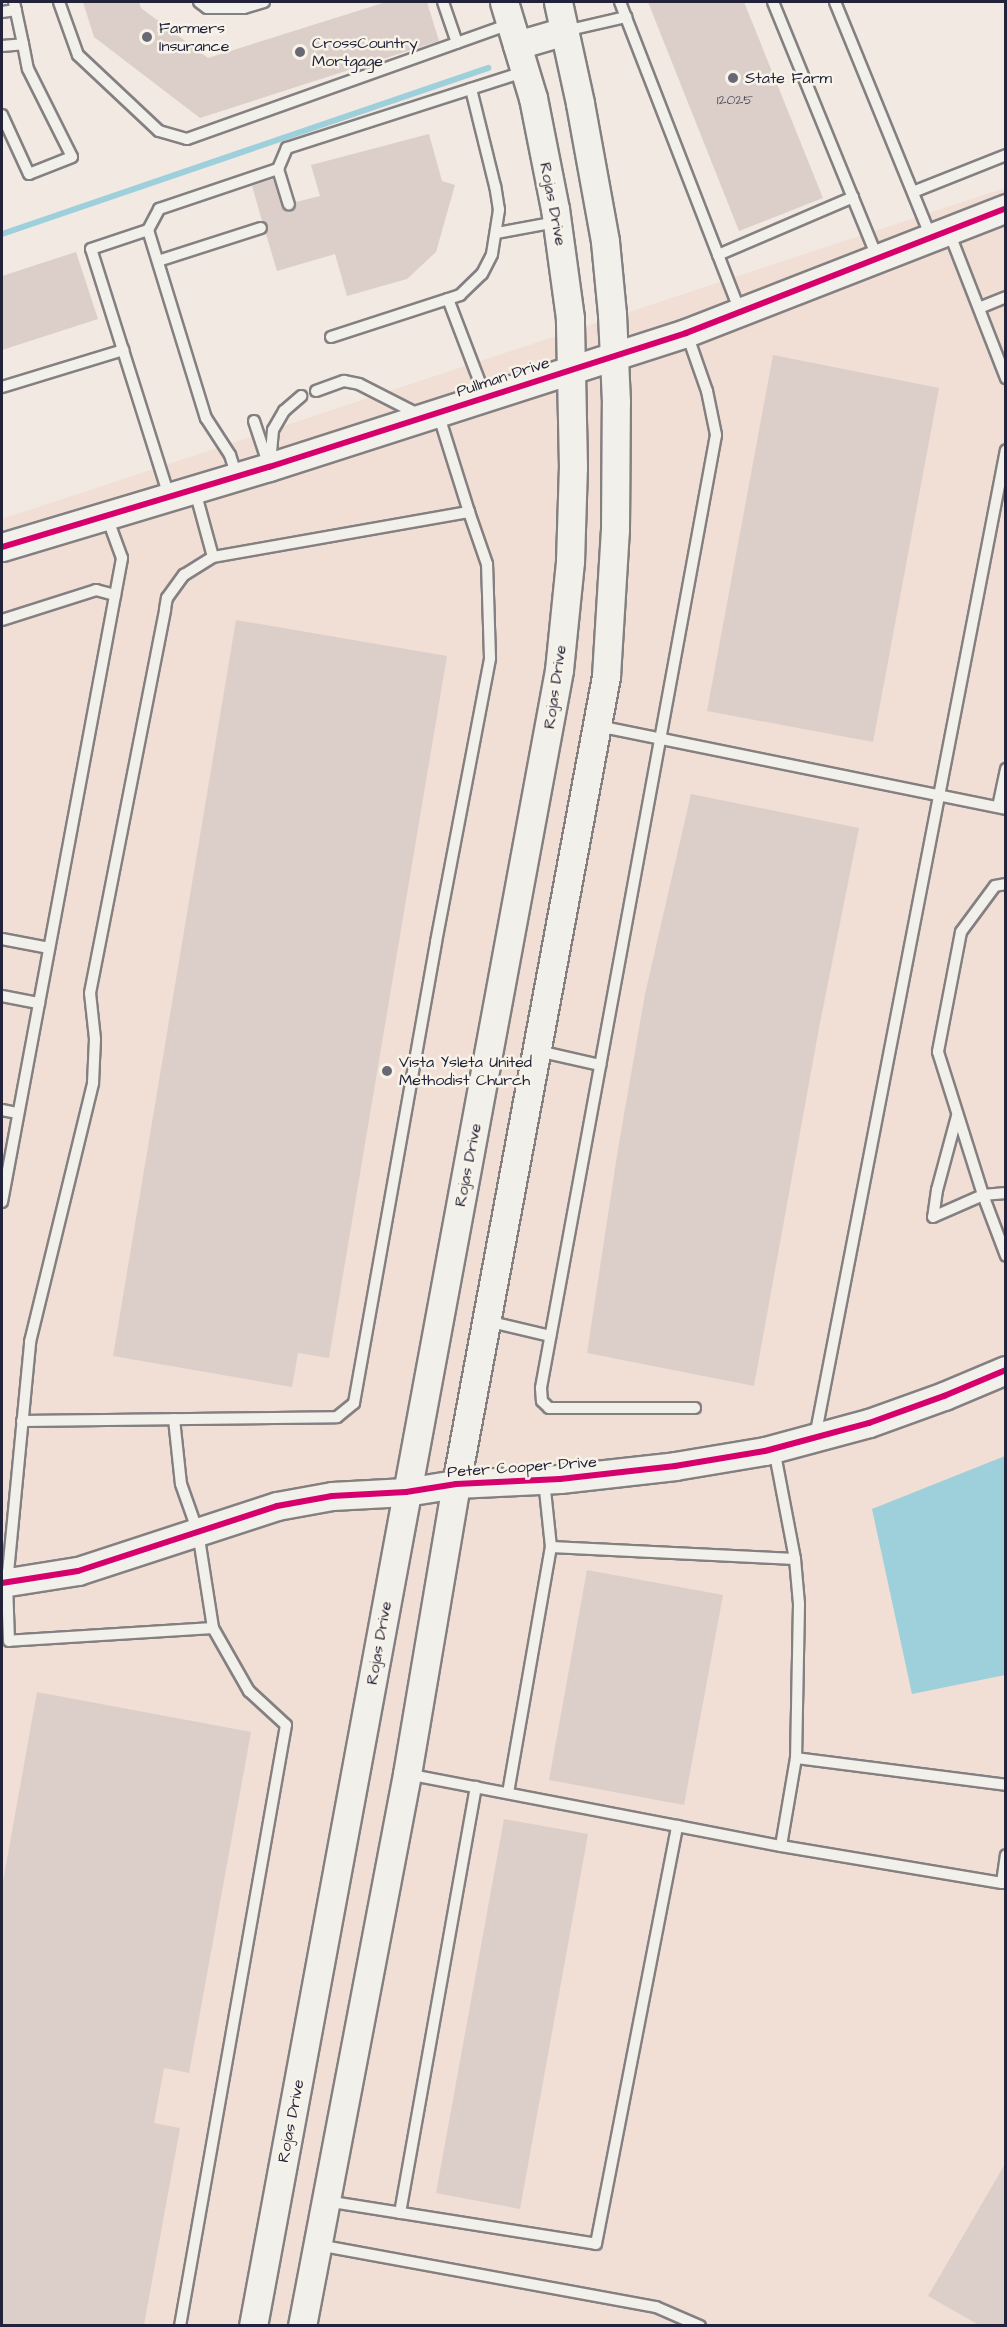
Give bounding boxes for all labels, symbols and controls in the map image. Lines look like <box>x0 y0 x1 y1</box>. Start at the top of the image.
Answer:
place label: Farmers Insurance <box>159 18 229 56</box>
marker: Farmers Insurance <box>140 30 154 44</box>
place label: CrossCountry Mortgage <box>312 33 418 71</box>
marker: CrossCountry Mortgage <box>293 45 307 59</box>
place label: State Farm <box>745 68 832 88</box>
marker: State Farm <box>726 71 740 85</box>
house number: 12025 <box>717 92 753 108</box>
street label: Rojas Drive <box>536 161 570 247</box>
street label: Pullman Drive <box>454 353 552 401</box>
street label: Rojas Drive <box>540 644 570 730</box>
place label: Vista Ysleta United Methodist Church <box>399 1052 532 1090</box>
marker: Vista Ysleta United Methodist Church <box>380 1064 394 1078</box>
street label: Rojas Drive <box>451 1122 485 1208</box>
street label: Peter Cooper Drive <box>447 1452 597 1482</box>
street label: Rojas Drive <box>362 1600 396 1686</box>
street label: Rojas Drive <box>274 2078 308 2164</box>

